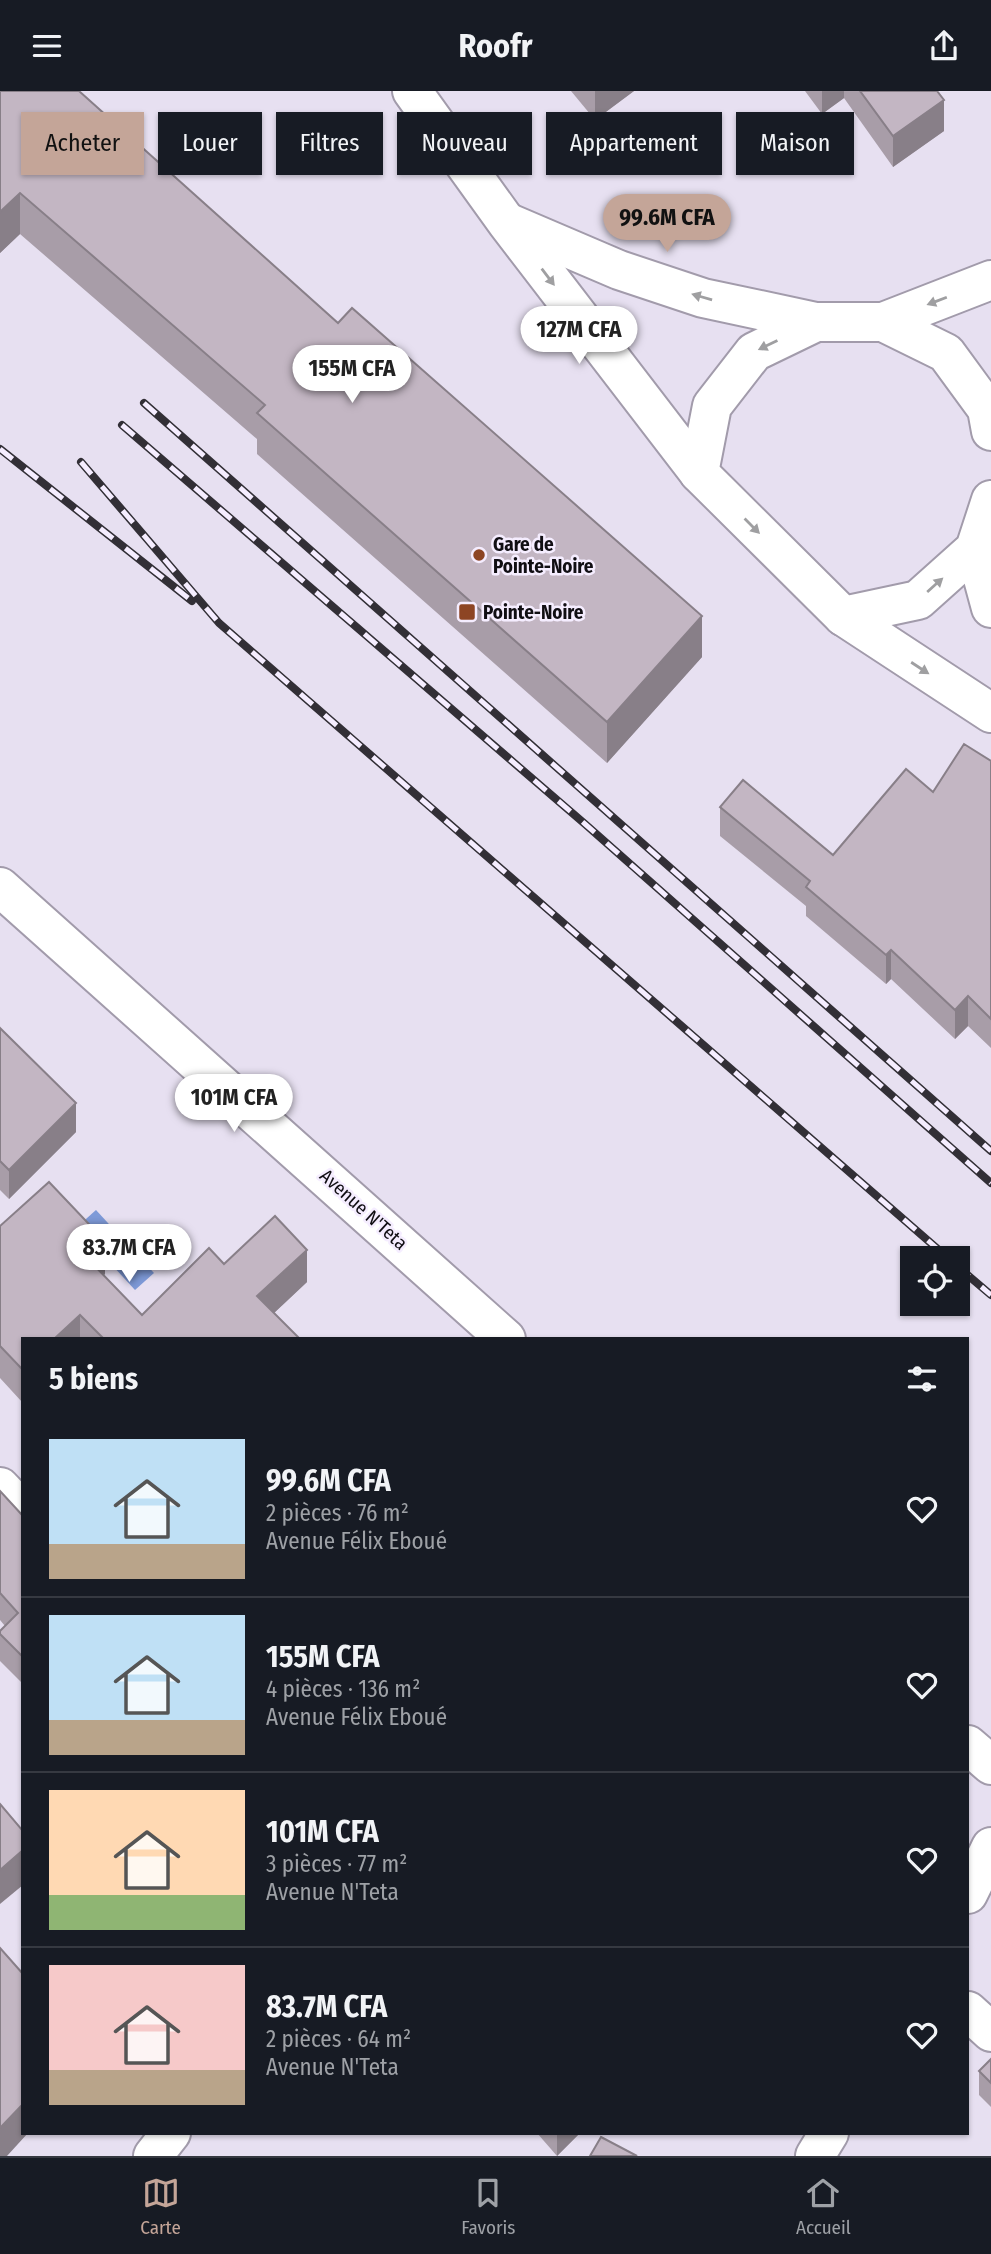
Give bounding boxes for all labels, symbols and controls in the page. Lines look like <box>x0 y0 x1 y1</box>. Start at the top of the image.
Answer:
icon: menu <box>28 27 66 65</box>
text: Roofr <box>459 27 532 65</box>
icon: share <box>925 27 963 65</box>
chip: Acheter <box>21 112 144 175</box>
chip: Louer <box>158 112 262 175</box>
chip: Filtres <box>276 112 383 175</box>
chip: Nouveau <box>397 112 532 175</box>
chip: Appartement <box>546 112 722 175</box>
chip: Maison <box>736 112 854 175</box>
pin: 99.6M CFA <box>587 195 747 254</box>
text: 99.6M CFA <box>619 203 715 231</box>
one-way arrow <box>541 268 555 286</box>
one-way arrow <box>691 291 712 301</box>
one-way arrow <box>927 295 948 306</box>
pin: 127M CFA <box>507 307 651 366</box>
text: 127M CFA <box>537 315 621 343</box>
one-way arrow <box>758 339 778 351</box>
pin: 155M CFA <box>280 345 424 405</box>
text: 155M CFA <box>308 354 396 382</box>
one-way arrow <box>744 517 760 534</box>
place label: Gare de Pointe-Noire <box>493 533 594 578</box>
marker: Gare de Pointe-Noire <box>471 547 487 563</box>
one-way arrow <box>926 577 943 593</box>
place label: Pointe-Noire <box>483 601 584 624</box>
marker: Pointe-Noire <box>457 602 477 622</box>
one-way arrow <box>911 661 930 674</box>
pin: 101M CFA <box>162 1075 306 1134</box>
text: 101M CFA <box>191 1083 277 1111</box>
street label: Avenue N'Teta <box>315 1164 412 1255</box>
pin: 83.7M CFA <box>49 1225 209 1284</box>
text: 83.7M CFA <box>83 1233 175 1261</box>
map controls <box>900 1246 970 1316</box>
button: locate <box>900 1246 970 1316</box>
icon: filters <box>903 1360 941 1398</box>
text: 5 biens <box>49 1361 138 1397</box>
text: 99.6M CFA <box>266 1463 391 1499</box>
icon: home <box>105 1467 189 1551</box>
icon: heart <box>903 1490 941 1528</box>
text: 2 pièces · 76 m² <box>266 1499 409 1527</box>
text: Avenue Félix Eboué <box>266 1527 447 1555</box>
text: 155M CFA <box>266 1639 380 1675</box>
icon: home <box>105 1643 189 1727</box>
icon: heart <box>903 1666 941 1704</box>
text: 4 pièces · 136 m² <box>266 1675 420 1703</box>
text: Avenue Félix Eboué <box>266 1703 447 1731</box>
text: 101M CFA <box>266 1814 379 1850</box>
icon: home <box>105 1818 189 1902</box>
icon: heart <box>903 1841 941 1879</box>
text: 3 pièces · 77 m² <box>266 1850 407 1878</box>
text: Avenue N'Teta <box>266 1878 399 1906</box>
text: 83.7M CFA <box>266 1989 387 2025</box>
icon: home <box>105 1993 189 2077</box>
icon: heart <box>903 2016 941 2054</box>
text: 2 pièces · 64 m² <box>266 2025 411 2053</box>
text: Avenue N'Teta <box>266 2053 399 2081</box>
tab: Carte <box>140 2174 181 2239</box>
tab: Favoris <box>461 2174 515 2239</box>
tab: Accueil <box>796 2174 851 2239</box>

